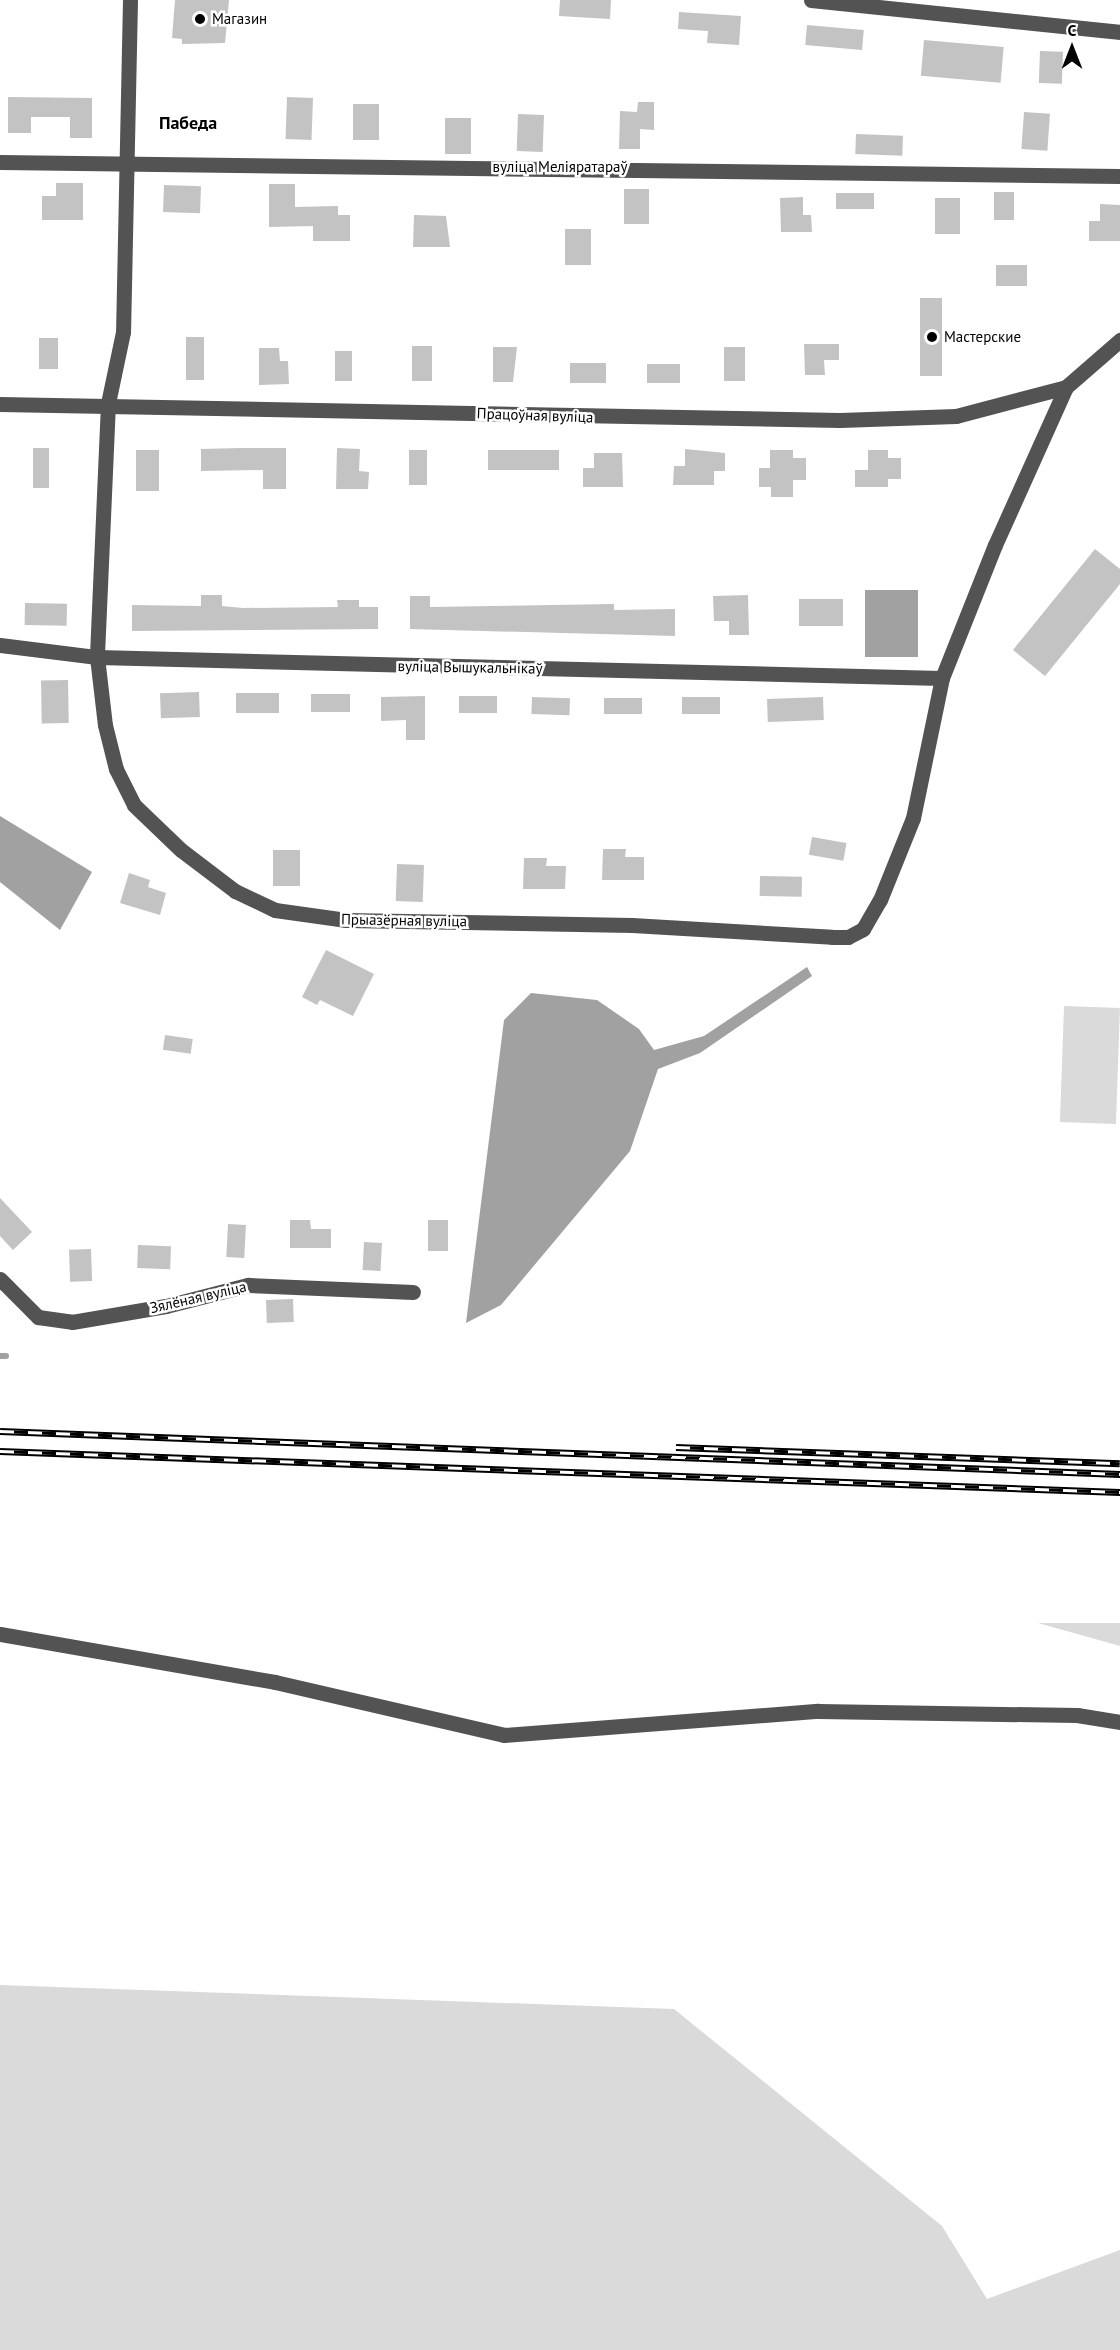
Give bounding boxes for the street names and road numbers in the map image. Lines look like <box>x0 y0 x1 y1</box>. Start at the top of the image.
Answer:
street label: вуліца Меліяратараў <box>493 158 627 176</box>
street label: Працоўная вуліца <box>476 404 594 426</box>
street label: вуліца Вышукальнікаў <box>397 657 543 677</box>
street label: Прыазёрная вуліца <box>341 910 467 930</box>
street label: Зялёная вуліца <box>148 1277 248 1317</box>

